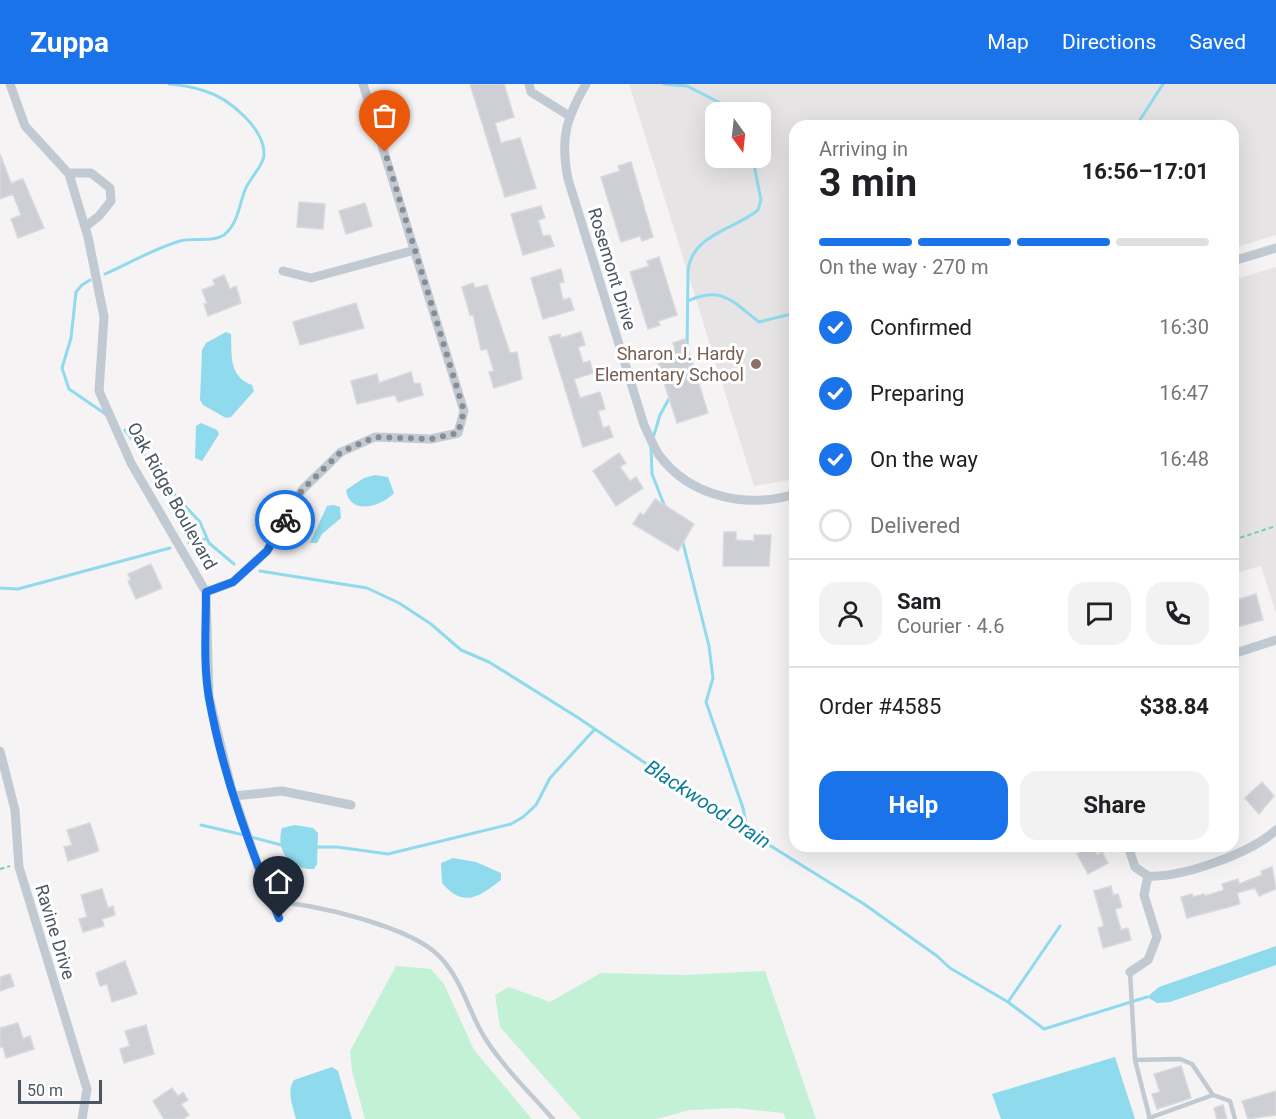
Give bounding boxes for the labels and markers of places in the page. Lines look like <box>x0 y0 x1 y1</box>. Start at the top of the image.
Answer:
pin <box>359 90 410 152</box>
place label: Sharon J. Hardy Elementary School <box>595 343 744 385</box>
marker: Sharon J. Hardy Elementary School <box>749 357 763 371</box>
pin <box>253 856 304 918</box>

